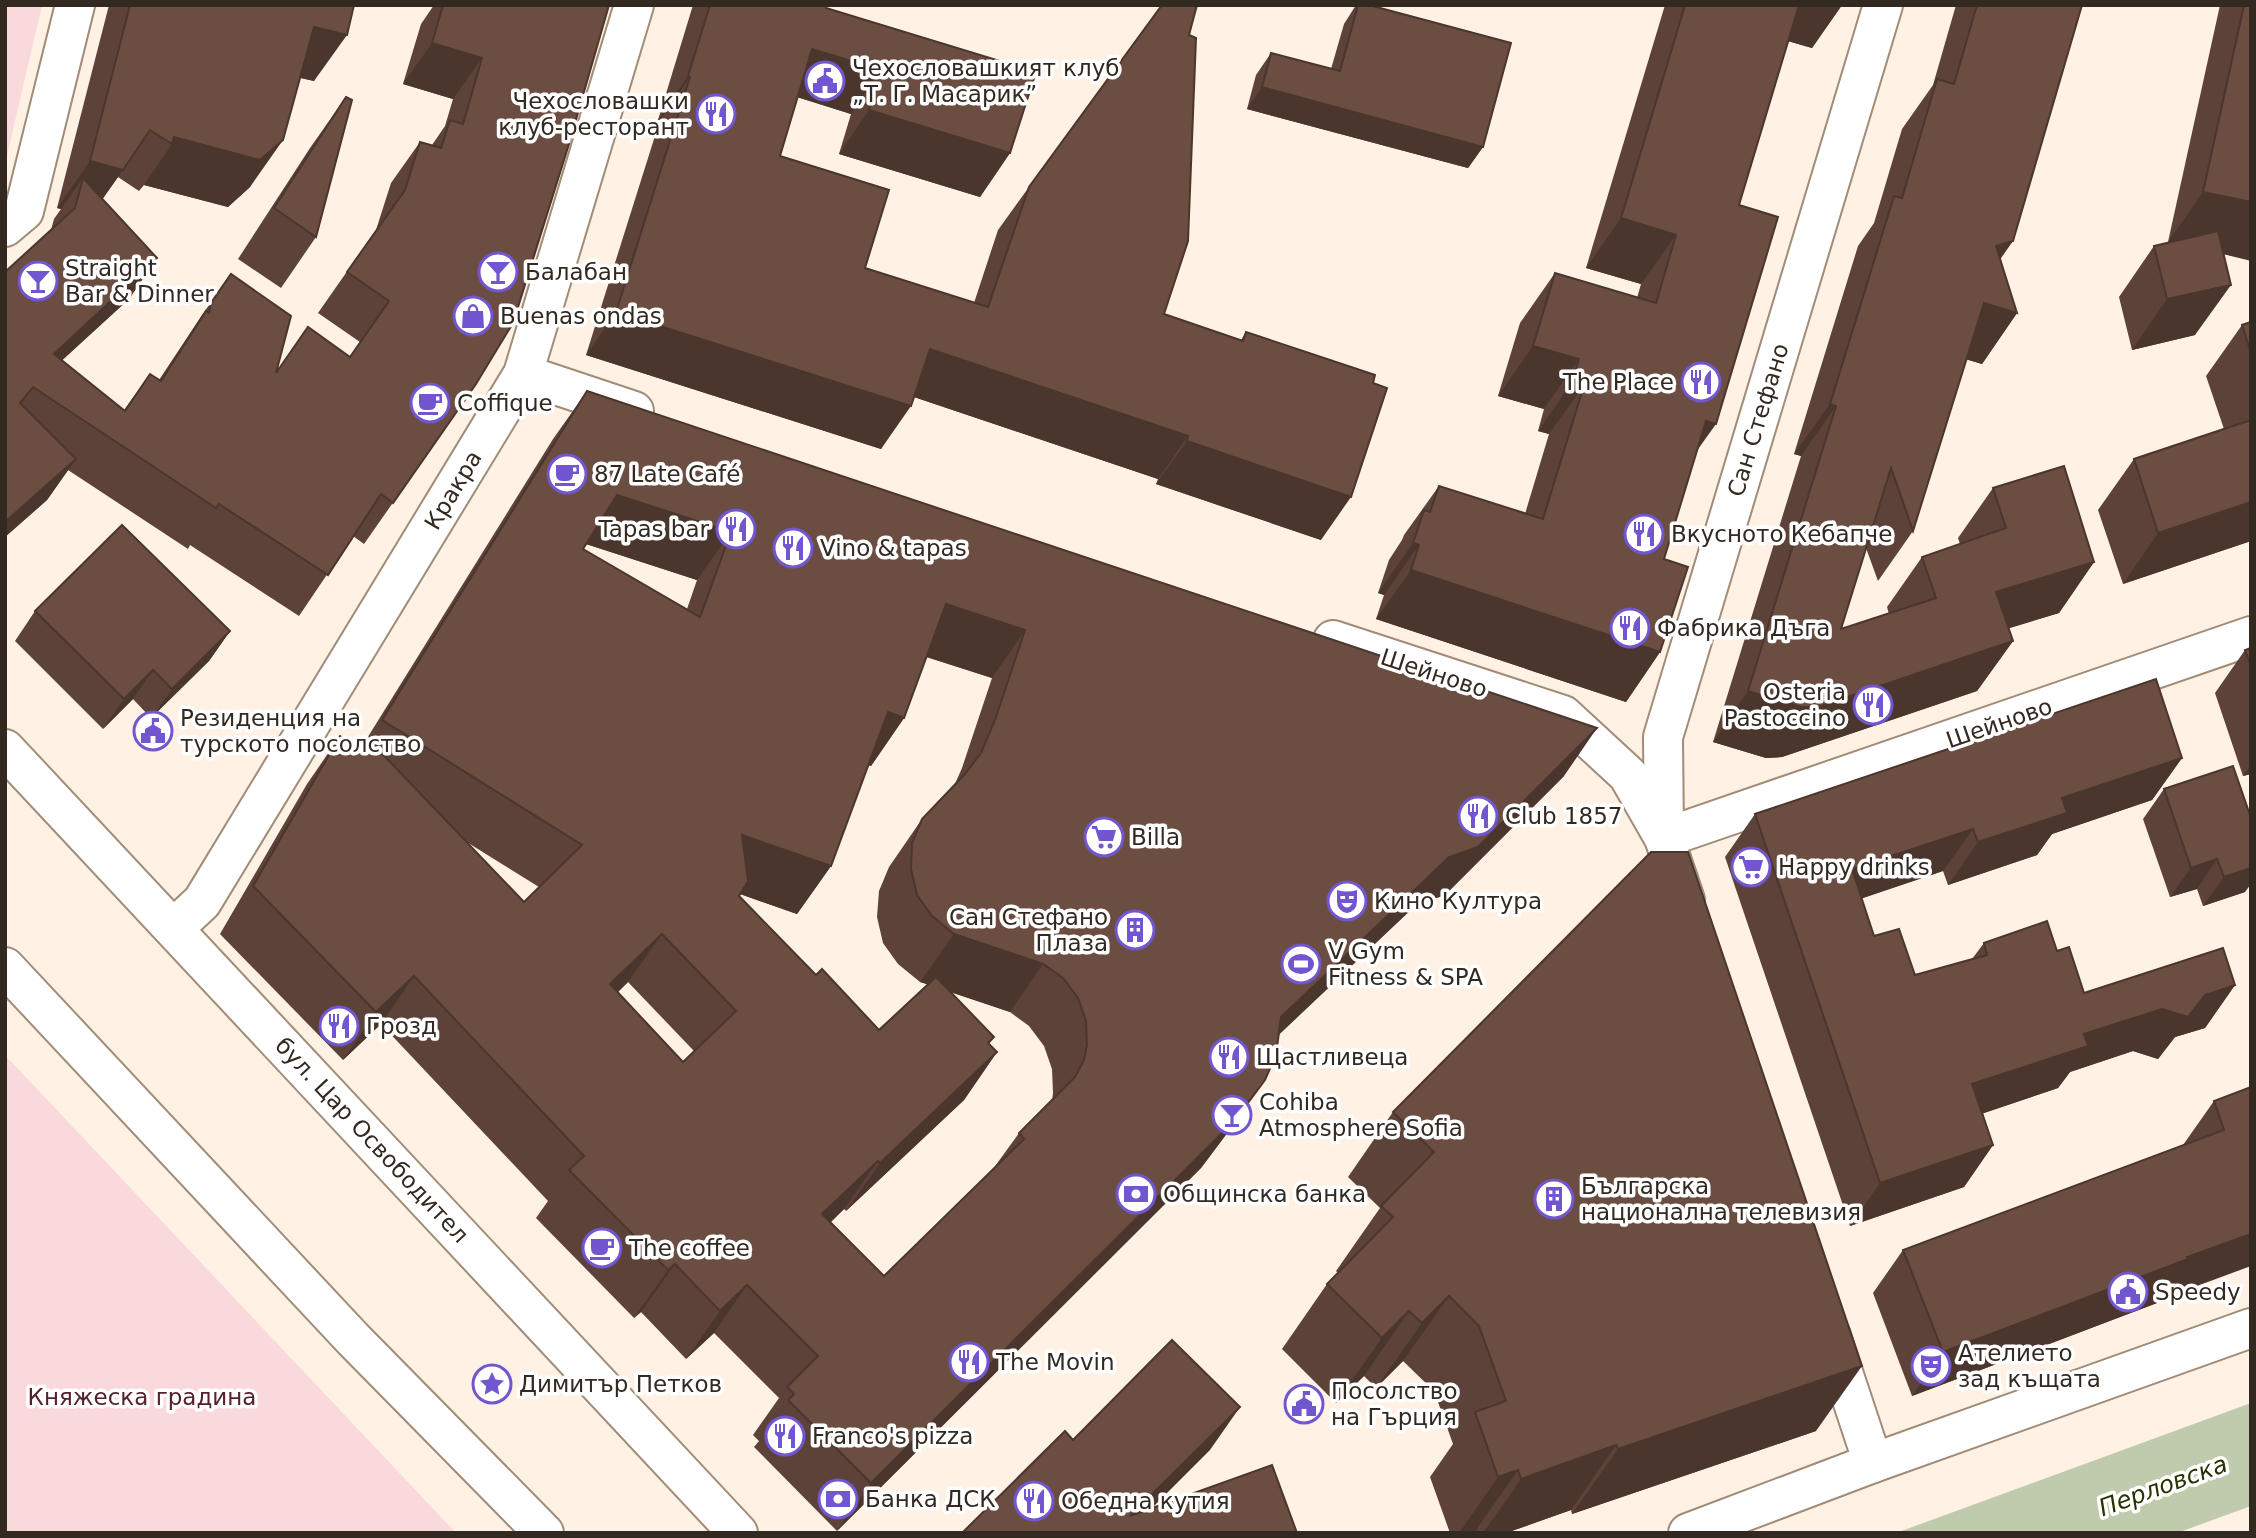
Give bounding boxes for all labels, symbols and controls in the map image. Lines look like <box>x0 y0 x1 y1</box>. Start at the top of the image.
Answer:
place label: Чехословашкият клуб „Т. Г. Масарик” <box>852 55 1120 107</box>
public building icon: Чехословашкият клуб „Т. Г. Масарик” <box>804 60 846 102</box>
place label: Чехословашки клуб-ресторант <box>498 88 689 140</box>
restaurant icon: Чехословашки клуб-ресторант <box>695 93 737 135</box>
bar icon: Балабан <box>477 251 519 293</box>
place label: Straight Bar & Dinner <box>65 255 214 307</box>
place label: Балабан <box>525 259 627 285</box>
bar icon: Straight Bar & Dinner <box>17 260 59 302</box>
shop icon: Buenas ondas <box>452 295 494 337</box>
place label: Buenas ondas <box>500 303 662 329</box>
street label: Сан Стефано <box>1722 340 1794 500</box>
restaurant icon: The Place <box>1680 361 1722 403</box>
place label: The Place <box>1562 369 1674 395</box>
cafe icon: Coffique <box>409 382 451 424</box>
place label: Coffique <box>457 390 553 416</box>
street label: Кракра <box>419 446 487 534</box>
cafe icon: 87 Late Café <box>546 453 588 495</box>
place label: 87 Late Café <box>594 461 740 487</box>
restaurant icon: Tapas bar <box>715 508 757 550</box>
restaurant icon: Вкусното Кебапче <box>1623 513 1665 555</box>
place label: Tapas bar <box>598 516 710 542</box>
place label: Вкусното Кебапче <box>1671 521 1892 547</box>
restaurant icon: Vino & tapas <box>772 527 814 569</box>
place label: Vino & tapas <box>820 535 967 561</box>
restaurant icon: Фабрика Дъга <box>1609 607 1651 649</box>
place label: Фабрика Дъга <box>1657 615 1830 641</box>
street label: Шейново <box>1377 644 1491 702</box>
place label: Osteria Pastoccino <box>1724 679 1846 731</box>
restaurant icon: Osteria Pastoccino <box>1852 684 1894 726</box>
street label: Шейново <box>1943 693 2055 753</box>
place label: Резиденция на турското посолство <box>180 705 421 757</box>
public building icon: Резиденция на турското посолство <box>132 710 174 752</box>
restaurant icon: Club 1857 <box>1457 795 1499 837</box>
place label: Club 1857 <box>1505 803 1622 829</box>
supermarket icon: Billa <box>1083 816 1125 858</box>
place label: Billa <box>1131 824 1180 850</box>
supermarket icon: Happy drinks <box>1730 846 1772 888</box>
place label: Happy drinks <box>1778 854 1930 880</box>
theatre icon: Кино Култура <box>1326 880 1368 922</box>
place label: Кино Култура <box>1374 888 1542 914</box>
place label: Сан Стефано Плаза <box>949 904 1108 956</box>
building icon: Сан Стефано Плаза <box>1114 909 1156 951</box>
place label: V Gym Fitness & SPA <box>1328 938 1483 990</box>
sports icon: V Gym Fitness & SPA <box>1280 943 1322 985</box>
restaurant icon: Грозд <box>318 1005 360 1047</box>
place label: Грозд <box>366 1013 437 1039</box>
street label: бул. Цар Освободител <box>270 1032 474 1248</box>
restaurant icon: Щастливеца <box>1208 1036 1250 1078</box>
place label: Щастливеца <box>1256 1044 1408 1070</box>
place label: Cohiba Atmosphere Sofia <box>1259 1089 1463 1141</box>
bar icon: Cohiba Atmosphere Sofia <box>1211 1094 1253 1136</box>
bank icon: Общинска банка <box>1115 1173 1157 1215</box>
place label: Българска национална телевизия <box>1581 1173 1861 1225</box>
building icon: Българска национална телевизия <box>1533 1178 1575 1220</box>
place label: Общинска банка <box>1163 1181 1366 1207</box>
cafe icon: The coffee <box>581 1227 623 1269</box>
place label: The coffee <box>628 1235 750 1261</box>
public building icon: Speedy <box>2107 1271 2149 1313</box>
place label: Speedy <box>2155 1279 2241 1305</box>
place label: Ателието зад къщата <box>1958 1340 2101 1392</box>
restaurant icon: The Movin <box>948 1341 990 1383</box>
theatre icon: Ателието зад къщата <box>1910 1345 1952 1387</box>
place label: The Movin <box>995 1349 1115 1375</box>
place icon: Димитър Петков <box>471 1363 513 1405</box>
place label: Димитър Петков <box>519 1371 722 1397</box>
place label: Посолство на Гърция <box>1331 1378 1457 1430</box>
public building icon: Посолство на Гърция <box>1283 1383 1325 1425</box>
park label: Княжеска градина <box>28 1384 256 1410</box>
restaurant icon: Franco's pizza <box>764 1415 806 1457</box>
place label: Franco's pizza <box>812 1423 973 1449</box>
water label: Перловска <box>2095 1450 2231 1522</box>
bank icon: Банка ДСК <box>817 1478 859 1520</box>
restaurant icon: Обедна кутия <box>1013 1480 1055 1522</box>
place label: Банка ДСК <box>865 1486 996 1512</box>
place label: Обедна кутия <box>1061 1488 1229 1514</box>

